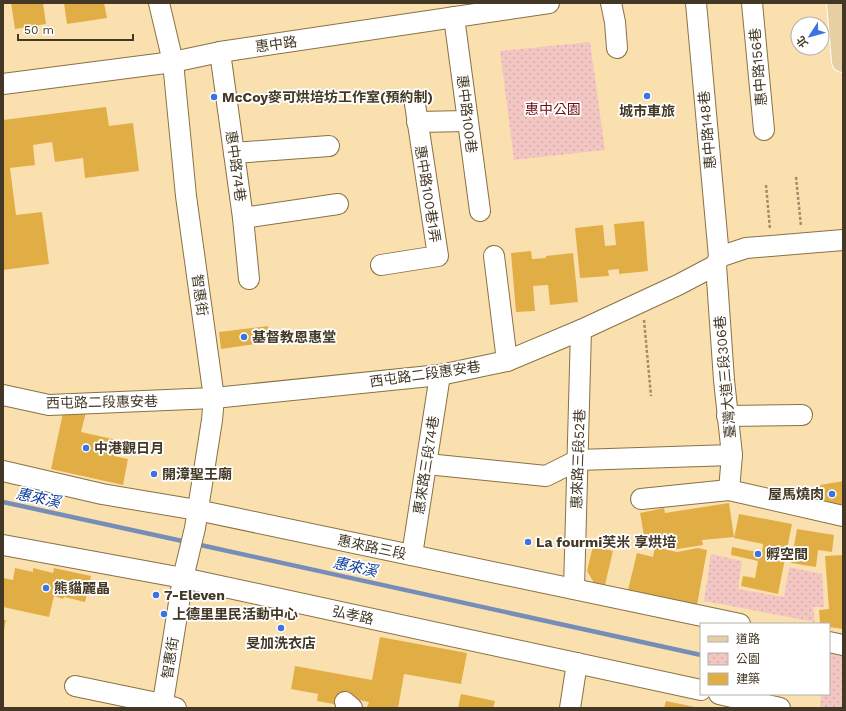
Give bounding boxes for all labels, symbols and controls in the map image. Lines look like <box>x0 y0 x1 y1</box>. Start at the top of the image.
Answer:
scale bar <box>18 16 133 42</box>
north arrow <box>790 16 830 56</box>
text: 50 m <box>24 23 54 37</box>
street label: 惠中路156巷 <box>747 27 769 107</box>
street label: 惠中路 <box>254 33 298 55</box>
text: 北 <box>794 33 811 50</box>
street label: 惠中路100巷 <box>454 74 480 154</box>
place label: McCoy麥可烘培坊工作室(預約制) <box>222 89 433 105</box>
street label: 惠中路148巷 <box>696 90 718 170</box>
marker: 城市車旅 <box>642 91 652 101</box>
marker: McCoy麥可烘培坊工作室(預約制) <box>209 92 219 102</box>
park label: 惠中公園 <box>525 101 581 117</box>
place label: 城市車旅 <box>619 103 675 119</box>
street label: 惠中路74巷 <box>223 129 249 203</box>
street label: 惠中路100巷1弄 <box>412 144 444 244</box>
street label: 智惠街 <box>189 273 211 317</box>
street label: 臺灣大道三段306巷 <box>712 315 738 439</box>
place label: 基督教恩惠堂 <box>252 329 336 345</box>
marker: 基督教恩惠堂 <box>239 332 249 342</box>
street label: 西屯路二段惠安巷 <box>368 358 482 390</box>
street label: 西屯路二段惠安巷 <box>46 393 158 411</box>
street label: 惠來路三段52巷 <box>568 409 588 509</box>
street label: 惠來路三段74巷 <box>410 415 442 515</box>
place label: 中港觀日月 <box>94 440 164 456</box>
marker: 中港觀日月 <box>81 443 91 453</box>
place label: 開漳聖王廟 <box>162 466 232 482</box>
marker: 開漳聖王廟 <box>149 469 159 479</box>
water label: 惠來溪 <box>14 485 64 512</box>
place label: 屋馬燒肉 <box>768 486 824 502</box>
marker: 屋馬燒肉 <box>827 489 837 499</box>
street label: 惠來路三段 <box>336 532 408 562</box>
place label: La fourmi芙米 享烘培 <box>536 534 676 550</box>
marker: La fourmi芙米 享烘培 <box>523 537 533 547</box>
place label: 孵空間 <box>766 546 808 562</box>
marker: 孵空間 <box>753 549 763 559</box>
water label: 惠來溪 <box>331 554 381 581</box>
place label: 熊貓麗晶 <box>54 580 110 596</box>
marker: 熊貓麗晶 <box>41 583 51 593</box>
place label: 7-Eleven <box>164 587 225 603</box>
marker: 7-Eleven <box>151 590 161 600</box>
street label: 弘孝路 <box>331 603 375 627</box>
place label: 上德里里民活動中心 <box>172 606 298 622</box>
marker: 上德里里民活動中心 <box>159 609 169 619</box>
marker: 旻加洗衣店 <box>276 623 286 633</box>
legend <box>700 623 830 695</box>
text: 道路 <box>736 632 760 646</box>
place label: 旻加洗衣店 <box>246 635 316 651</box>
street label: 智惠街 <box>159 636 181 680</box>
text: 公園 <box>736 652 760 666</box>
text: 建築 <box>736 672 760 686</box>

